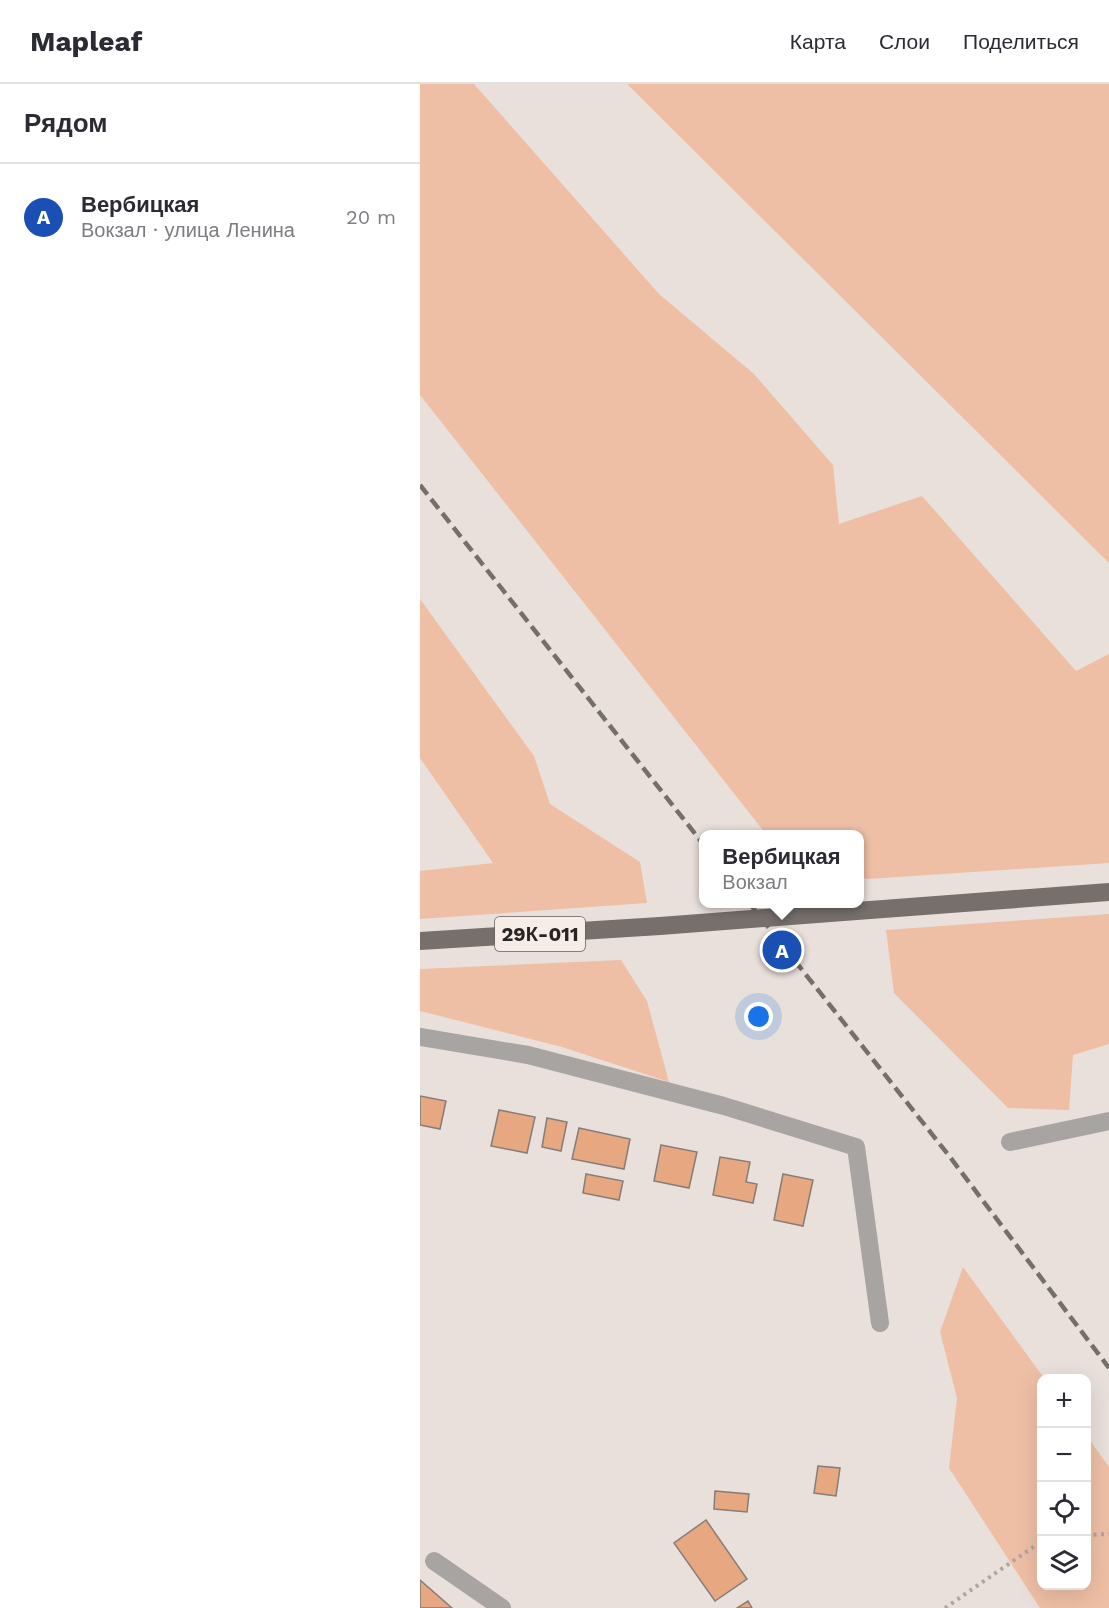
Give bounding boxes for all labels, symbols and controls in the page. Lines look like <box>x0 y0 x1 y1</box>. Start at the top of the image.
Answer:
text: Mapleaf <box>30 25 142 58</box>
text: Карта <box>790 29 846 54</box>
text: Слои <box>879 29 930 54</box>
text: Поделиться <box>963 29 1079 54</box>
text: Рядом <box>24 108 107 138</box>
text: Вербицкая <box>81 192 199 217</box>
text: A <box>37 205 50 229</box>
text: 20 m <box>346 205 396 229</box>
text: Вокзал · улица Ленина <box>81 218 295 242</box>
popup <box>699 830 864 908</box>
text: Вербицкая <box>722 844 841 869</box>
text: Вокзал <box>722 870 788 894</box>
road number: 29К-011 <box>495 917 585 951</box>
pin: A <box>762 928 802 972</box>
your location <box>744 1002 773 1031</box>
map controls <box>1037 1374 1091 1590</box>
button: + <box>1037 1374 1091 1428</box>
button: − <box>1037 1428 1091 1482</box>
button: locate <box>1037 1482 1091 1536</box>
button: layers <box>1037 1536 1091 1590</box>

